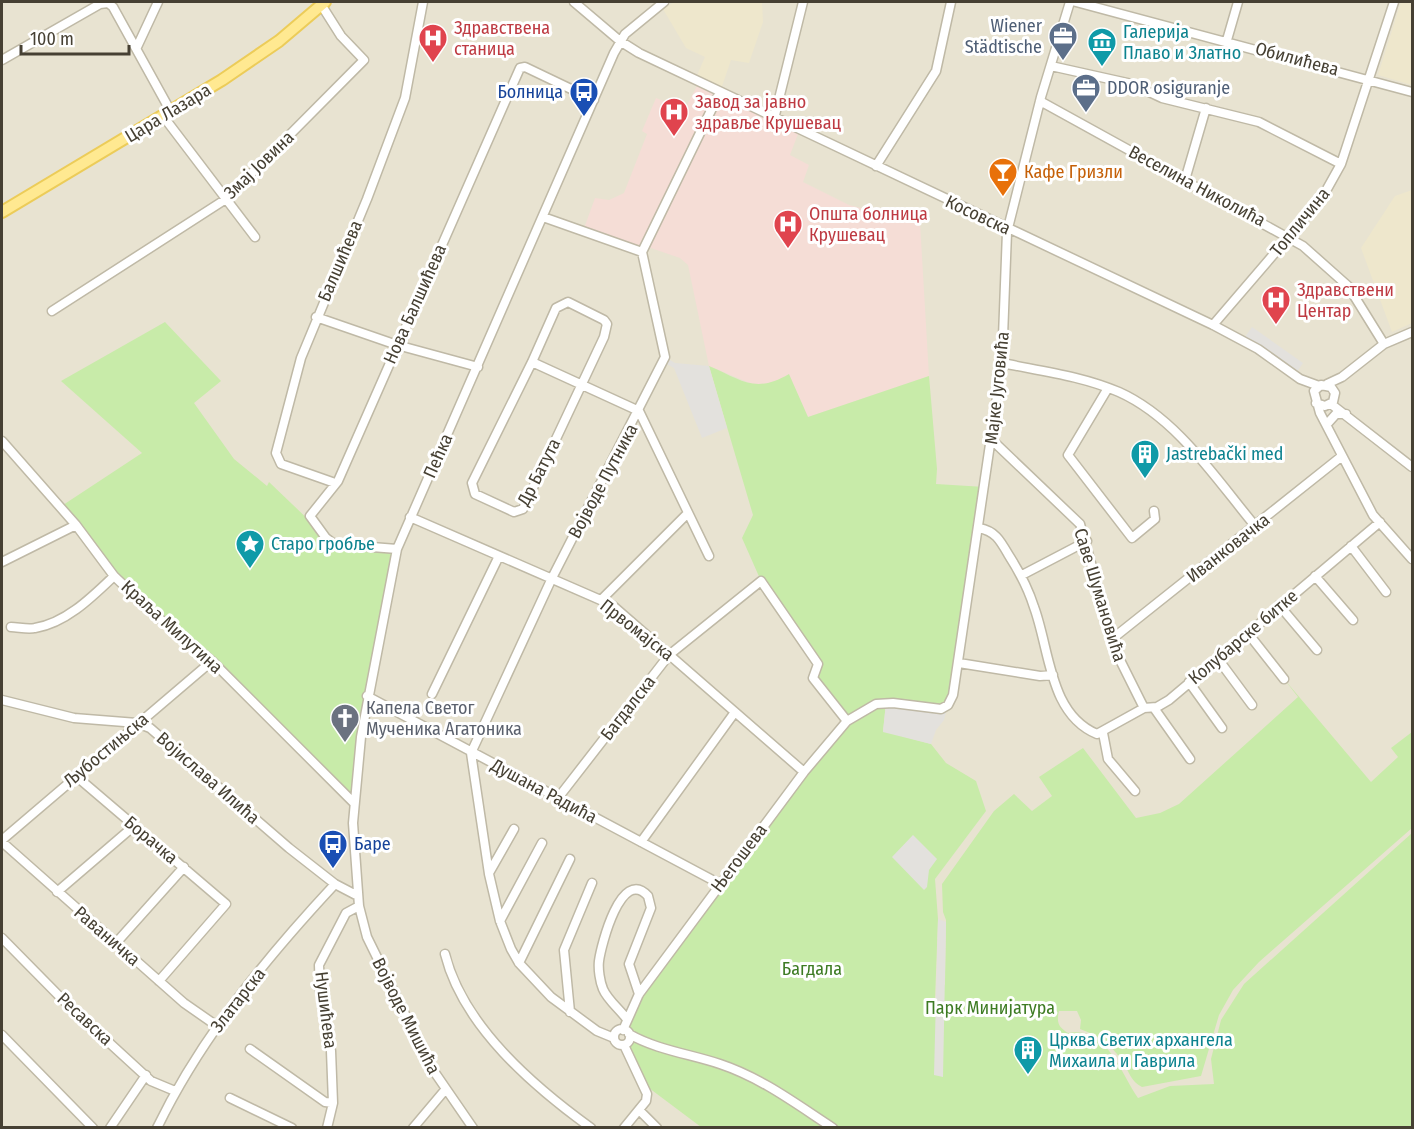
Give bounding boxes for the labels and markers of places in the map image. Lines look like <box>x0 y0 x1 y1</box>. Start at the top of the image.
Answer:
place label: Wiener Städtische <box>965 15 1043 58</box>
place label: Здравствена станица <box>454 17 550 60</box>
office icon: Wiener Städtische <box>1047 20 1079 62</box>
place label: Галерија Плаво и Златно <box>1123 21 1241 64</box>
hospital icon: Здравствена станица <box>417 22 449 64</box>
museum icon: Галерија Плаво и Златно <box>1086 26 1118 68</box>
office icon: DDOR osiguranje <box>1070 72 1102 114</box>
bus stop icon: Болница <box>568 76 600 118</box>
place label: DDOR osiguranje <box>1107 77 1230 99</box>
place label: Болница <box>497 81 563 103</box>
place label: Завод за јавно здравље Крушевац <box>695 91 842 134</box>
hospital icon: Завод за јавно здравље Крушевац <box>658 96 690 138</box>
bar icon: Кафе Гризли <box>987 156 1019 198</box>
place label: Кафе Гризли <box>1024 161 1123 183</box>
place label: Општа болница Крушевац <box>809 203 928 246</box>
hospital icon: Општа болница Крушевац <box>772 208 804 250</box>
place label: Здравствени Центар <box>1297 279 1394 322</box>
hospital icon: Здравствени Центар <box>1260 284 1292 326</box>
building icon: Jastrebački med <box>1129 438 1161 480</box>
place label: Jastrebački med <box>1166 443 1283 465</box>
place icon: Старо гробље <box>234 528 266 570</box>
place label: Старо гробље <box>271 533 375 555</box>
place label: Капела Светог Мученика Агатоника <box>366 697 522 740</box>
church icon: Капела Светог Мученика Агатоника <box>329 702 361 744</box>
bus stop icon: Баре <box>317 828 349 870</box>
place label: Баре <box>354 833 391 855</box>
place label: Црква Светих архангела Михаила и Гаврила <box>1049 1029 1233 1072</box>
building icon: Црква Светих архангела Михаила и Гаврила <box>1012 1034 1044 1076</box>

